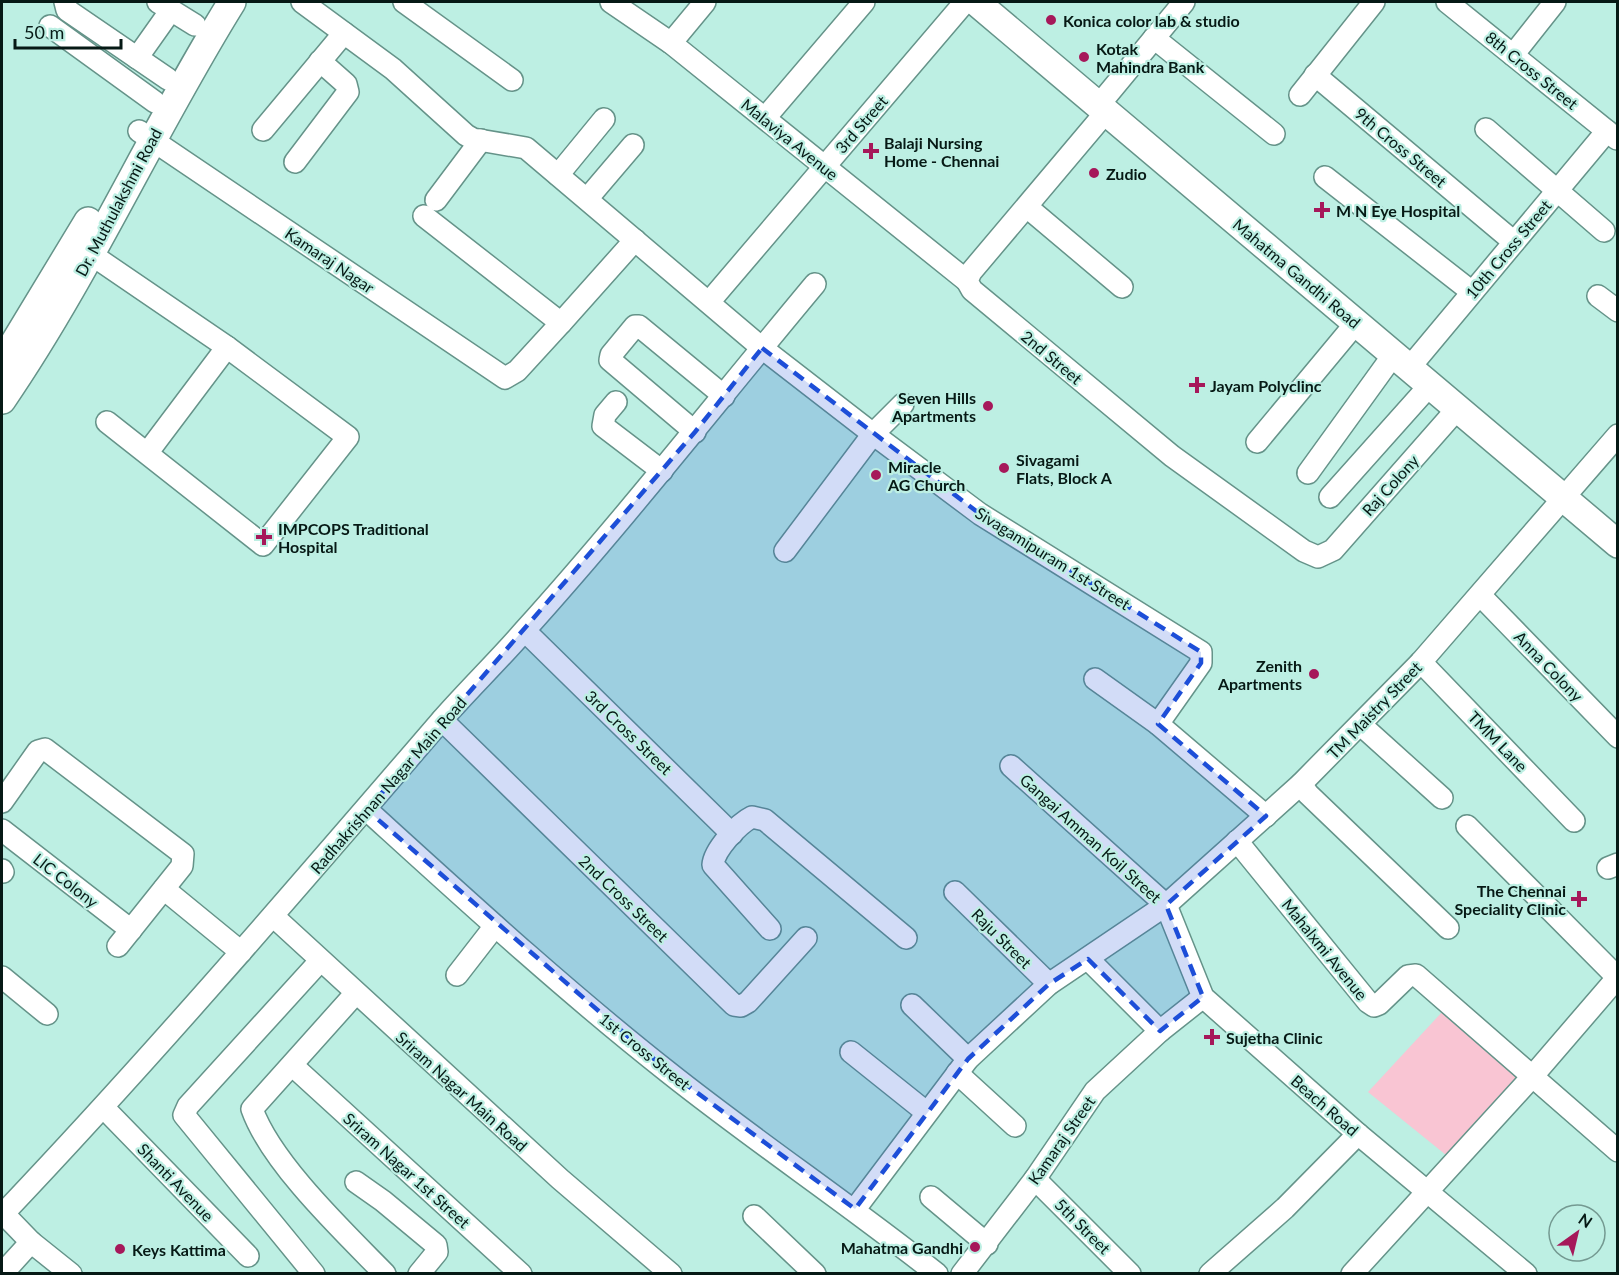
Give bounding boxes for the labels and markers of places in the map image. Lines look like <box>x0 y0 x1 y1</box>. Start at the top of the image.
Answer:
place label: Konica color lab & studio <box>1063 11 1240 30</box>
marker: Konica color lab & studio <box>1044 13 1058 27</box>
place label: Kotak Mahindra Bank <box>1096 39 1205 76</box>
marker: Kotak Mahindra Bank <box>1077 50 1091 64</box>
place label: Balaji Nursing Home - Chennai <box>884 133 999 170</box>
marker: Balaji Nursing Home - Chennai <box>862 142 880 160</box>
place label: Zudio <box>1106 164 1147 183</box>
marker: Zudio <box>1087 166 1101 180</box>
marker: M N Eye Hospital <box>1313 201 1331 219</box>
place label: M N Eye Hospital <box>1336 201 1460 220</box>
marker: Jayam Polyclinc <box>1188 376 1206 394</box>
place label: Jayam Polyclinc <box>1210 376 1322 395</box>
place label: Seven Hills Apartments <box>891 388 976 425</box>
marker: Seven Hills Apartments <box>981 399 995 413</box>
place label: Sivagami Flats, Block A <box>1016 450 1113 487</box>
place label: Miracle AG Church <box>887 457 965 494</box>
marker: Sivagami Flats, Block A <box>997 461 1011 475</box>
marker: Miracle AG Church <box>869 468 883 482</box>
place label: IMPCOPS Traditional Hospital <box>278 519 429 556</box>
marker: IMPCOPS Traditional Hospital <box>255 528 273 546</box>
place label: Zenith Apartments <box>1217 656 1302 693</box>
marker: Zenith Apartments <box>1307 667 1321 681</box>
place label: The Chennai Speciality Clinic <box>1455 881 1566 918</box>
marker: The Chennai Speciality Clinic <box>1570 890 1588 908</box>
marker: Sujetha Clinic <box>1203 1028 1221 1046</box>
place label: Sujetha Clinic <box>1226 1028 1323 1047</box>
place label: Mahatma Gandhi <box>841 1238 963 1257</box>
place label: Keys Kattima <box>132 1240 226 1259</box>
marker: Mahatma Gandhi <box>968 1240 982 1254</box>
marker: Keys Kattima <box>113 1242 127 1256</box>

